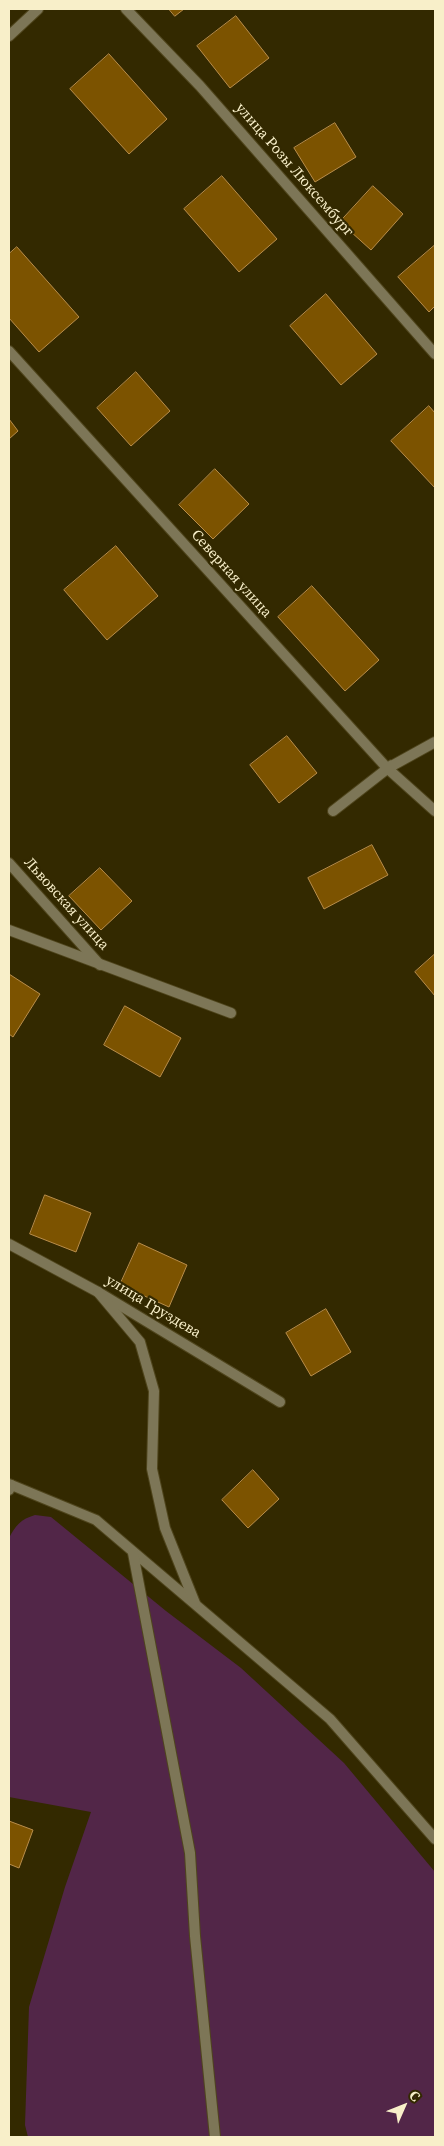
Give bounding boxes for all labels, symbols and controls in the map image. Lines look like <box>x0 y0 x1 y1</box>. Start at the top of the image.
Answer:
street label: улица Розы Люксембург <box>231 99 357 241</box>
street label: Северная улица <box>187 526 275 622</box>
street label: Львовская улица <box>20 854 112 954</box>
street label: улица Груздева <box>102 1272 204 1342</box>
north arrow <box>379 2081 429 2131</box>
text: С <box>405 2085 425 2106</box>

